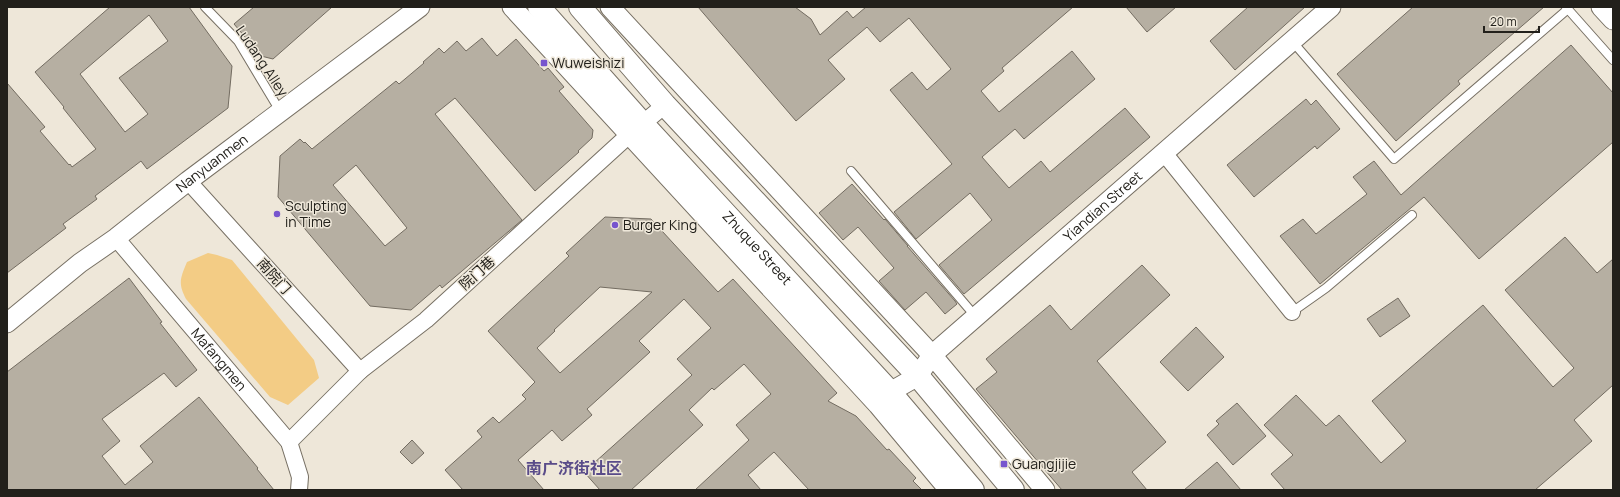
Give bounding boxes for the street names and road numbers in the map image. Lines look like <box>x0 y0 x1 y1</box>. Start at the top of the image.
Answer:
street label: Ludang Alley <box>232 22 293 100</box>
street label: Nanyuanmen <box>172 129 251 196</box>
street label: Yiandian Street <box>1059 166 1146 245</box>
street label: Zhuque Street <box>719 207 797 289</box>
street label: 院门巷 <box>455 252 499 294</box>
street label: 南院门 <box>253 254 295 298</box>
street label: Mafangmen <box>187 323 251 394</box>

